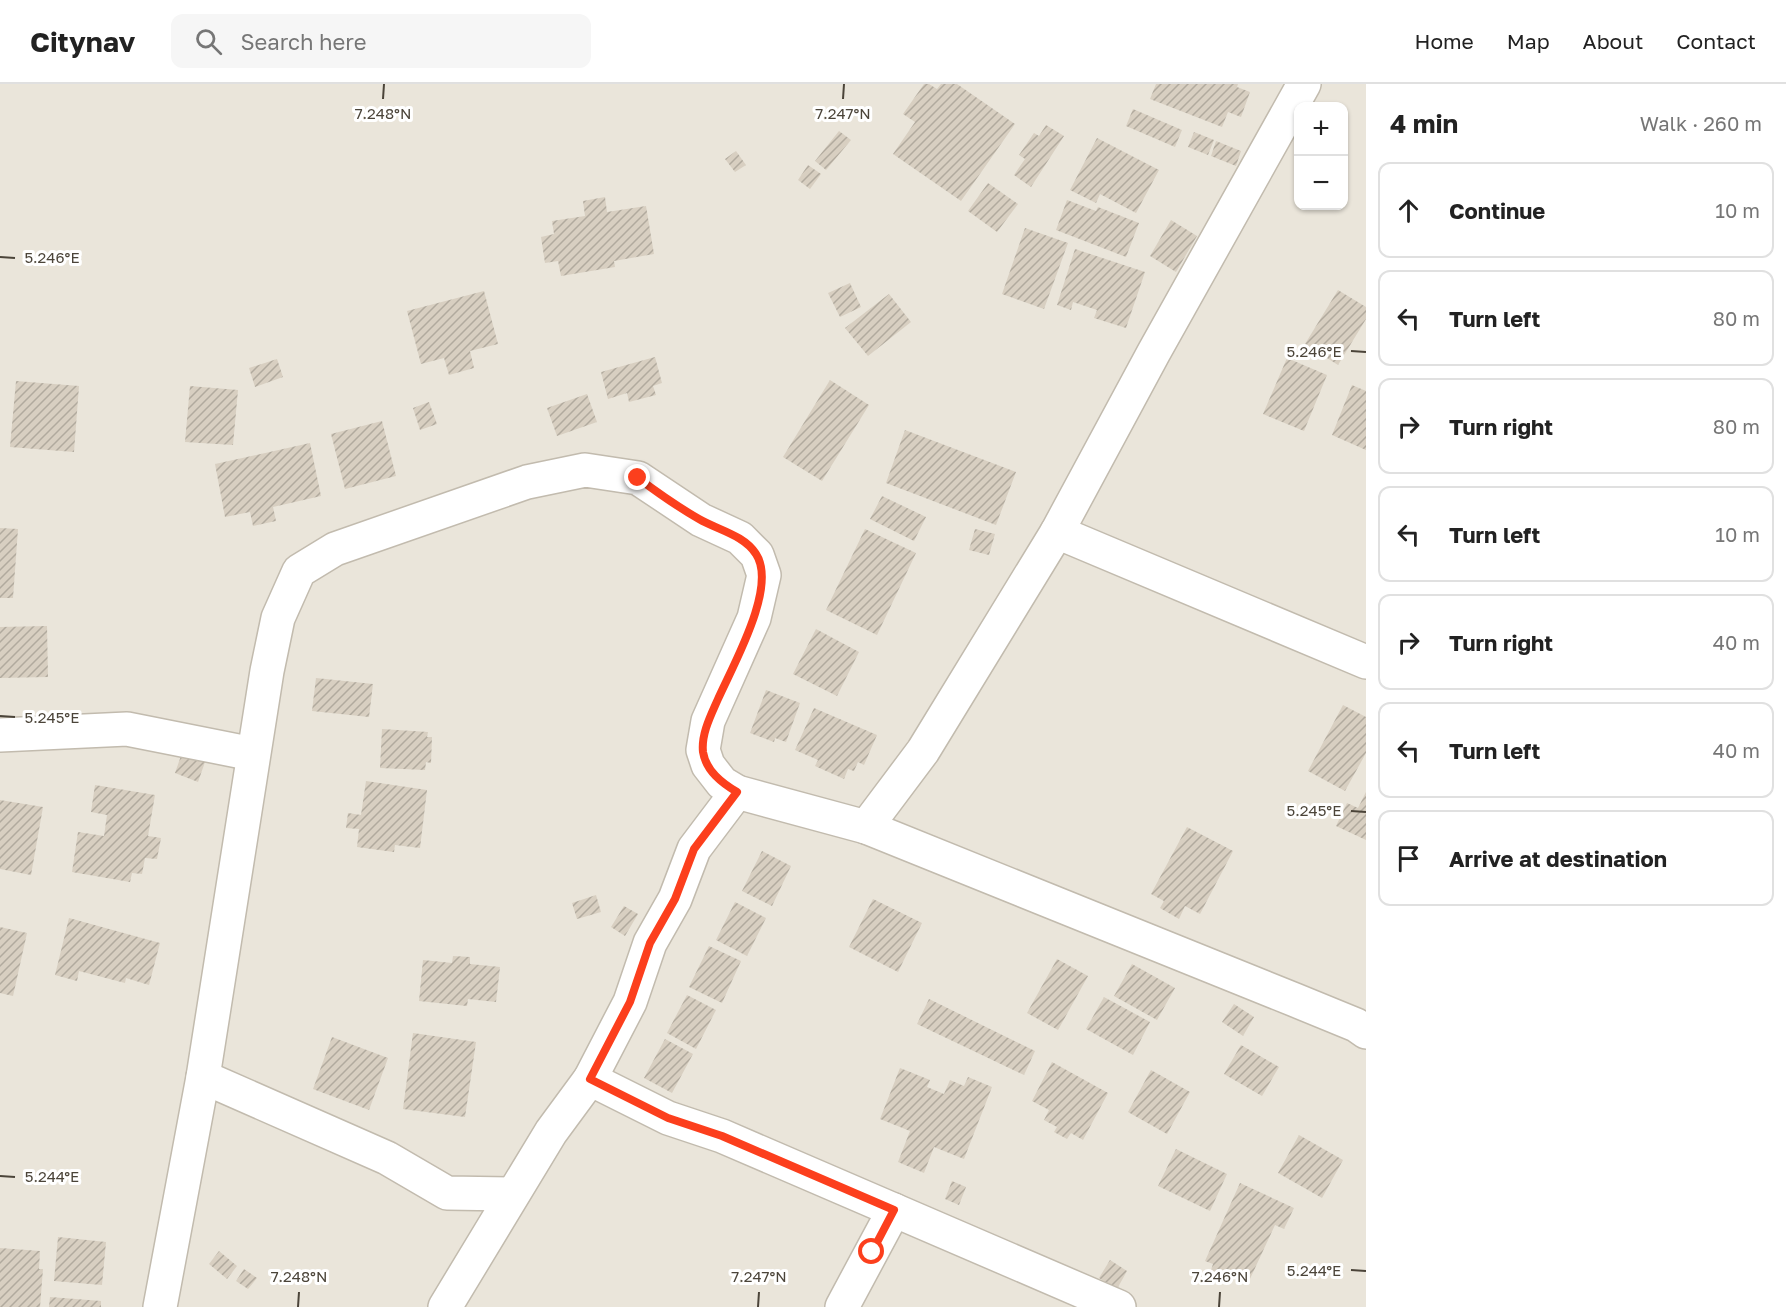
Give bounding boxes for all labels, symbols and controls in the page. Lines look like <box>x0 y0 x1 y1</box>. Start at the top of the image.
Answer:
search box <box>171 14 591 68</box>
text: Citynav <box>30 25 135 58</box>
icon: search <box>192 25 225 58</box>
text: Search here <box>240 28 366 55</box>
text: Home <box>1414 28 1474 54</box>
text: Map <box>1507 28 1550 54</box>
text: About <box>1583 28 1643 54</box>
text: Contact <box>1676 28 1756 54</box>
map controls <box>1294 102 1348 210</box>
button: + <box>1294 102 1348 156</box>
text: 7.248°N <box>355 104 411 122</box>
text: 7.247°N <box>815 104 871 122</box>
text: 4 min <box>1390 108 1458 139</box>
text: Walk · 260 m <box>1640 111 1762 135</box>
button: − <box>1294 156 1348 210</box>
icon: ahead <box>1392 194 1425 227</box>
text: Continue <box>1449 197 1545 224</box>
text: 10 m <box>1715 198 1760 222</box>
text: 5.246°E <box>24 248 80 266</box>
icon: left <box>1392 302 1425 335</box>
text: Turn left <box>1449 305 1540 332</box>
text: 80 m <box>1713 306 1760 330</box>
text: 5.246°E <box>1286 342 1342 360</box>
icon: right <box>1392 410 1425 443</box>
text: Turn right <box>1449 413 1553 440</box>
text: 80 m <box>1713 414 1760 438</box>
route end <box>624 464 650 490</box>
icon: left <box>1392 518 1425 551</box>
text: Turn left <box>1449 521 1540 548</box>
text: 10 m <box>1715 522 1760 546</box>
icon: right <box>1392 626 1425 659</box>
text: Turn right <box>1449 629 1553 656</box>
text: 40 m <box>1713 630 1760 654</box>
text: 5.245°E <box>25 708 79 726</box>
icon: left <box>1392 734 1425 767</box>
text: Turn left <box>1449 737 1540 764</box>
text: 40 m <box>1713 738 1760 762</box>
text: 5.245°E <box>1287 801 1341 819</box>
icon: arrive <box>1392 842 1425 875</box>
text: Arrive at destination <box>1449 845 1667 872</box>
text: 5.244°E <box>25 1167 79 1185</box>
route start <box>858 1238 884 1264</box>
text: 5.244°E <box>1287 1261 1341 1279</box>
text: 7.248°N <box>271 1267 327 1285</box>
text: 7.247°N <box>731 1267 787 1285</box>
text: 7.246°N <box>1192 1267 1248 1285</box>

